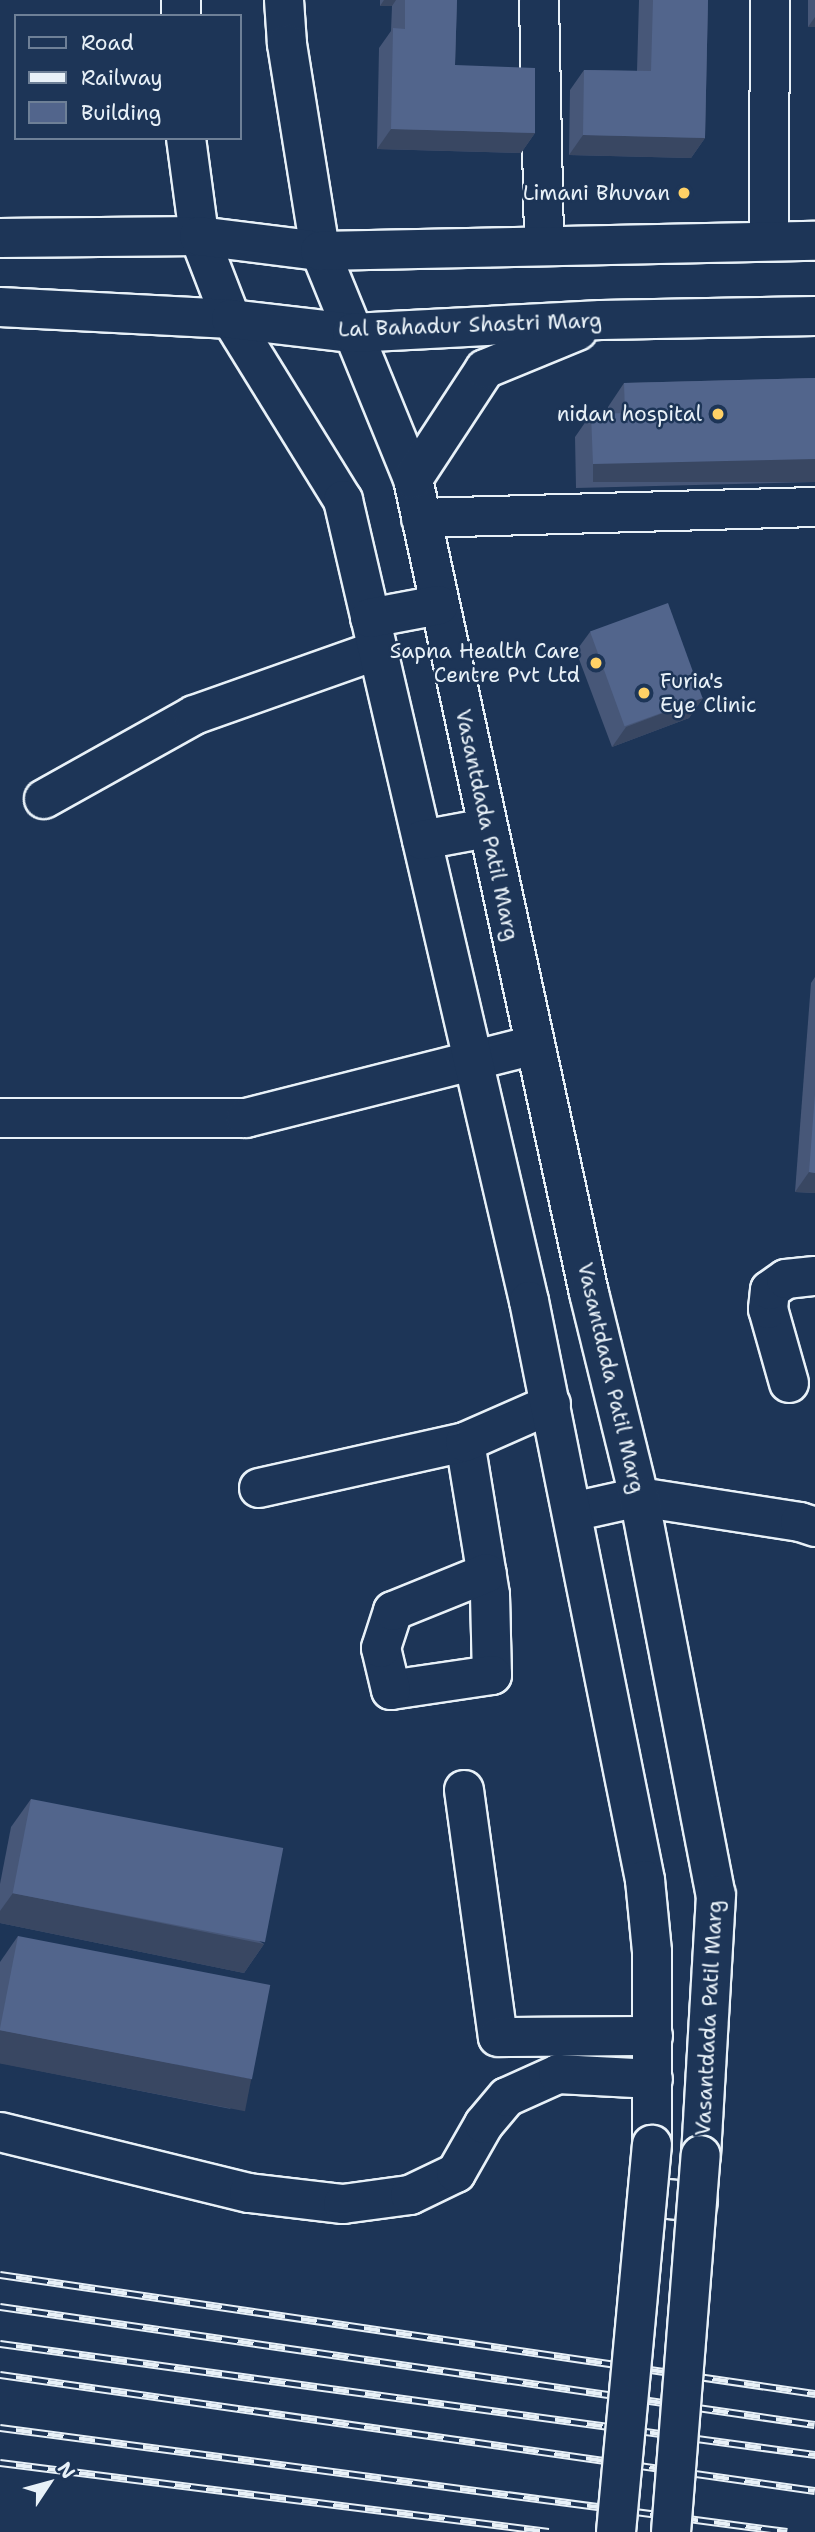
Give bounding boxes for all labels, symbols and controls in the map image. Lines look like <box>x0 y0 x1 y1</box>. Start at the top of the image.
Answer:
legend <box>14 14 242 140</box>
text: Road <box>81 29 134 57</box>
text: Railway <box>81 64 163 92</box>
text: Building <box>81 99 161 127</box>
place label: Limani Bhuvan <box>523 180 670 206</box>
marker: Limani Bhuvan <box>676 185 692 201</box>
street label: Lal Bahadur Shastri Marg <box>338 308 602 342</box>
place label: nidan hospital <box>557 401 702 427</box>
marker: nidan hospital <box>708 404 728 424</box>
place label: Sapna Health Care Centre Pvt Ltd <box>390 638 580 688</box>
marker: Sapna Health Care Centre Pvt Ltd <box>586 653 606 673</box>
place label: Furia's Eye Clinic <box>660 668 757 718</box>
marker: Furia's Eye Clinic <box>634 683 654 703</box>
street label: Vasantdada Patil Marg <box>450 707 524 943</box>
street label: Vasantdada Patil Marg <box>572 1260 650 1496</box>
street label: Vasantdada Patil Marg <box>690 1899 728 2137</box>
north arrow <box>14 2448 84 2518</box>
text: N <box>52 2457 81 2484</box>

